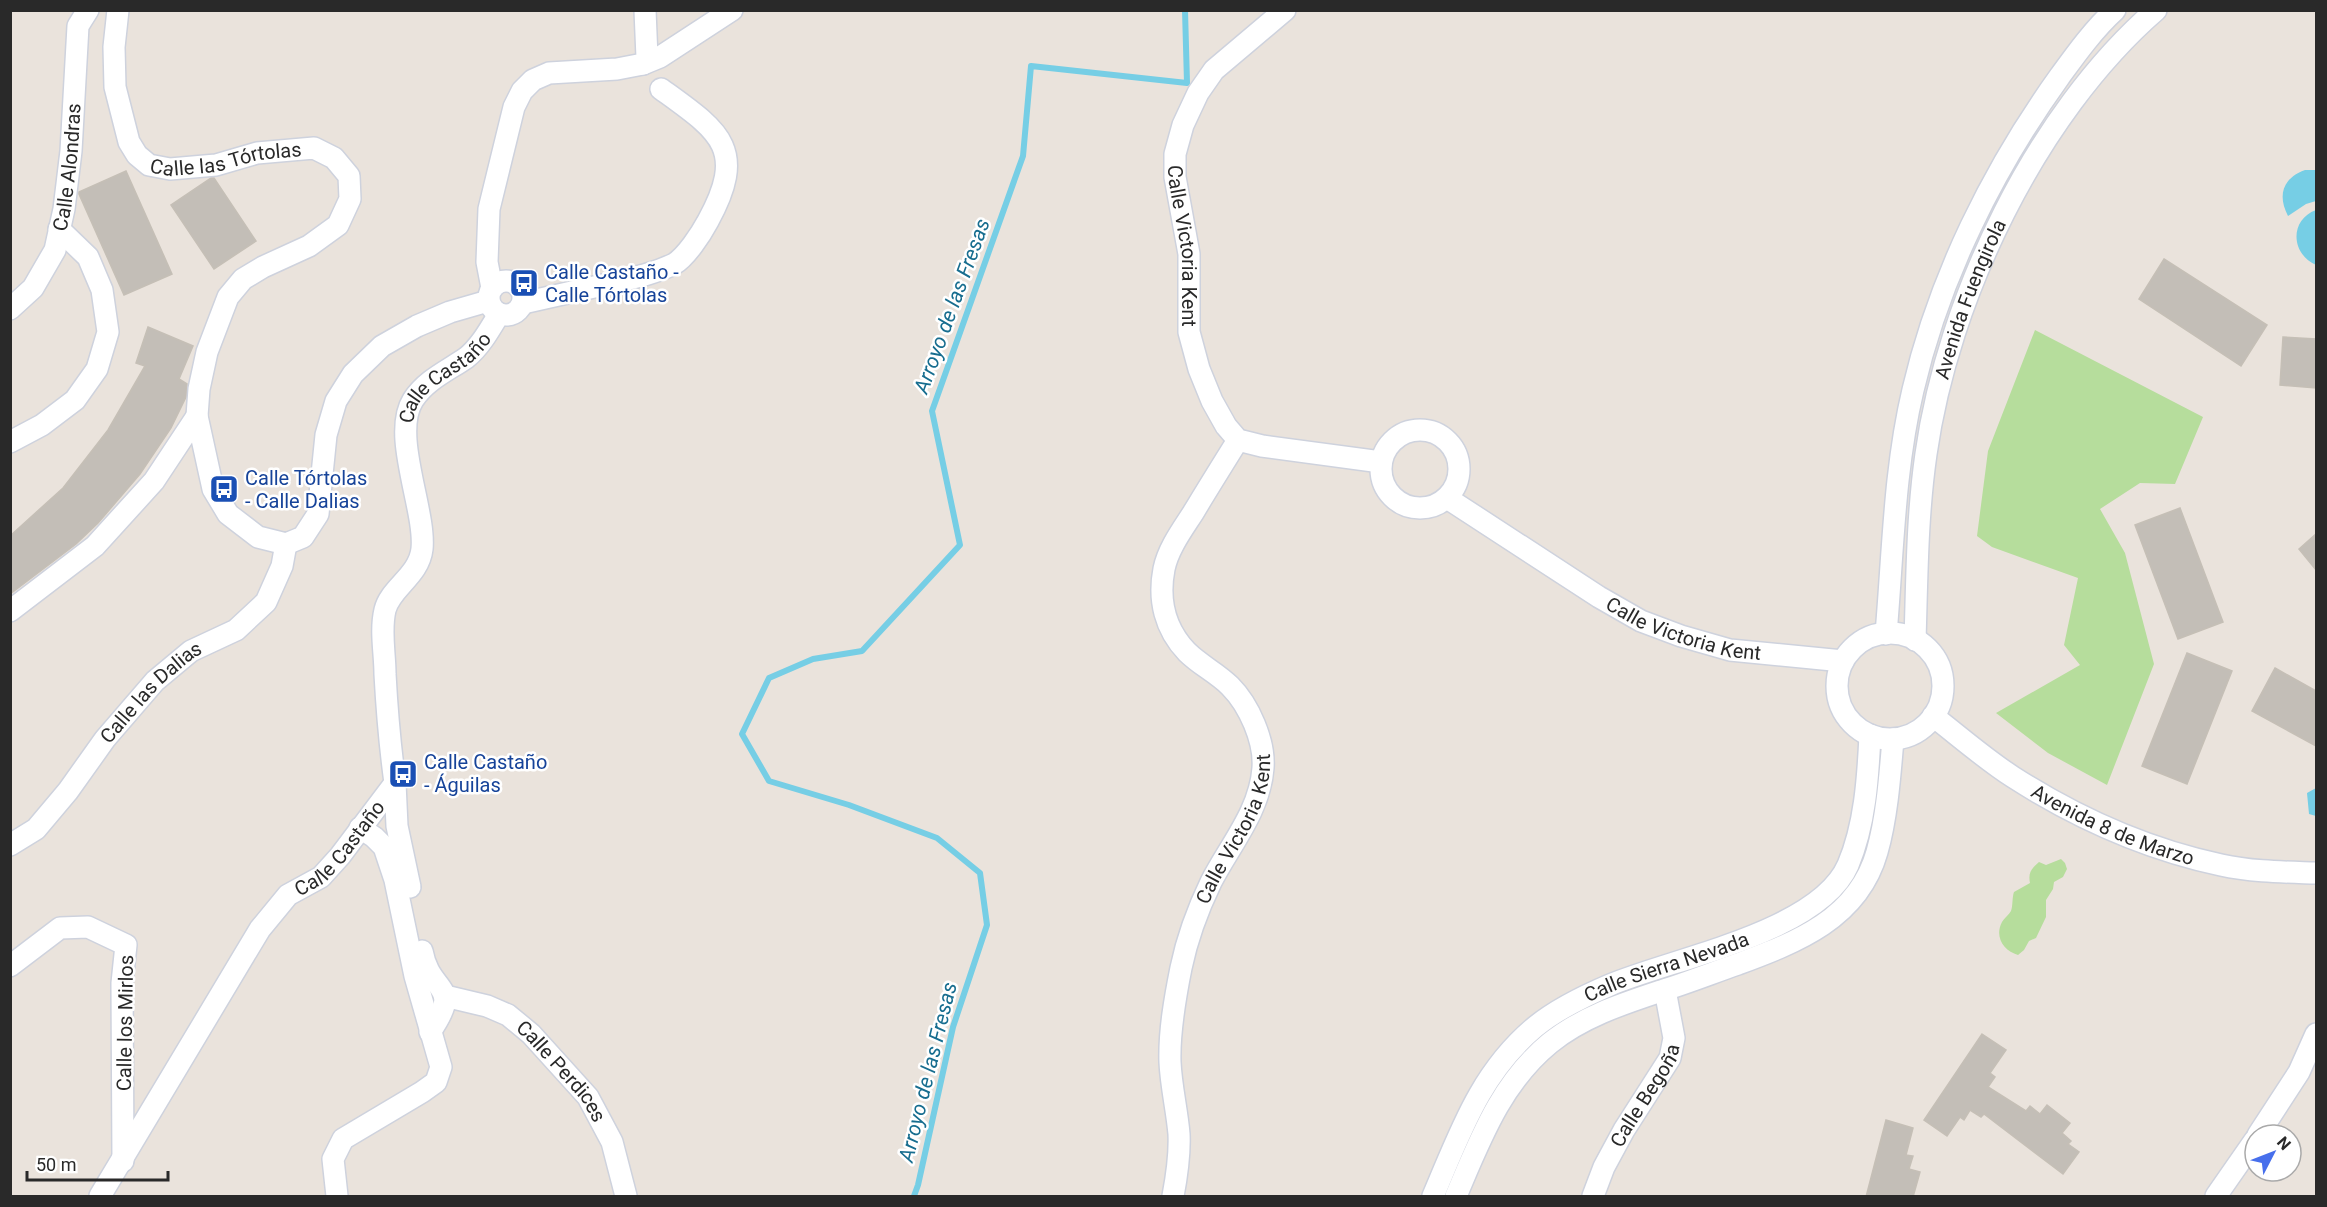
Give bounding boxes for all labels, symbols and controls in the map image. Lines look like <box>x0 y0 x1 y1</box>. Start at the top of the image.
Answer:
street label: Calle Alondras <box>48 103 86 233</box>
street label: Calle las Tórtolas <box>148 137 302 182</box>
street label: Calle Victoria Kent <box>1163 165 1202 327</box>
water label: Arroyo de las Fresas <box>909 215 995 398</box>
street label: Avenida Fuengirola <box>1930 215 2011 382</box>
place label: Calle Castaño - Calle Tórtolas <box>545 260 679 307</box>
bus stop icon: Calle Castaño - Calle Tórtolas <box>508 267 540 299</box>
street label: Calle Castaño <box>394 328 496 425</box>
place label: Calle Tórtolas - Calle Dalias <box>245 466 367 513</box>
bus stop icon: Calle Tórtolas - Calle Dalias <box>208 473 240 505</box>
street label: Calle Victoria Kent <box>1602 592 1762 665</box>
street label: Calle las Dalias <box>95 636 205 748</box>
place label: Calle Castaño - Águilas <box>424 750 547 797</box>
street label: Calle Victoria Kent <box>1191 753 1275 907</box>
bus stop icon: Calle Castaño - Águilas <box>387 758 419 790</box>
street label: Avenida 8 de Marzo <box>2027 779 2197 870</box>
street label: Calle Castaño <box>290 796 390 901</box>
street label: Calle Sierra Nevada <box>1580 927 1752 1007</box>
street label: Calle los Mirlos <box>112 955 138 1091</box>
water label: Arroyo de las Fresas <box>894 980 962 1165</box>
street label: Calle Perdices <box>512 1015 611 1126</box>
street label: Calle Begoña <box>1605 1042 1685 1151</box>
north arrow <box>2243 1123 2303 1183</box>
text: N <box>2273 1133 2295 1154</box>
scale bar <box>27 1144 168 1182</box>
text: 50 m <box>36 1154 76 1175</box>

